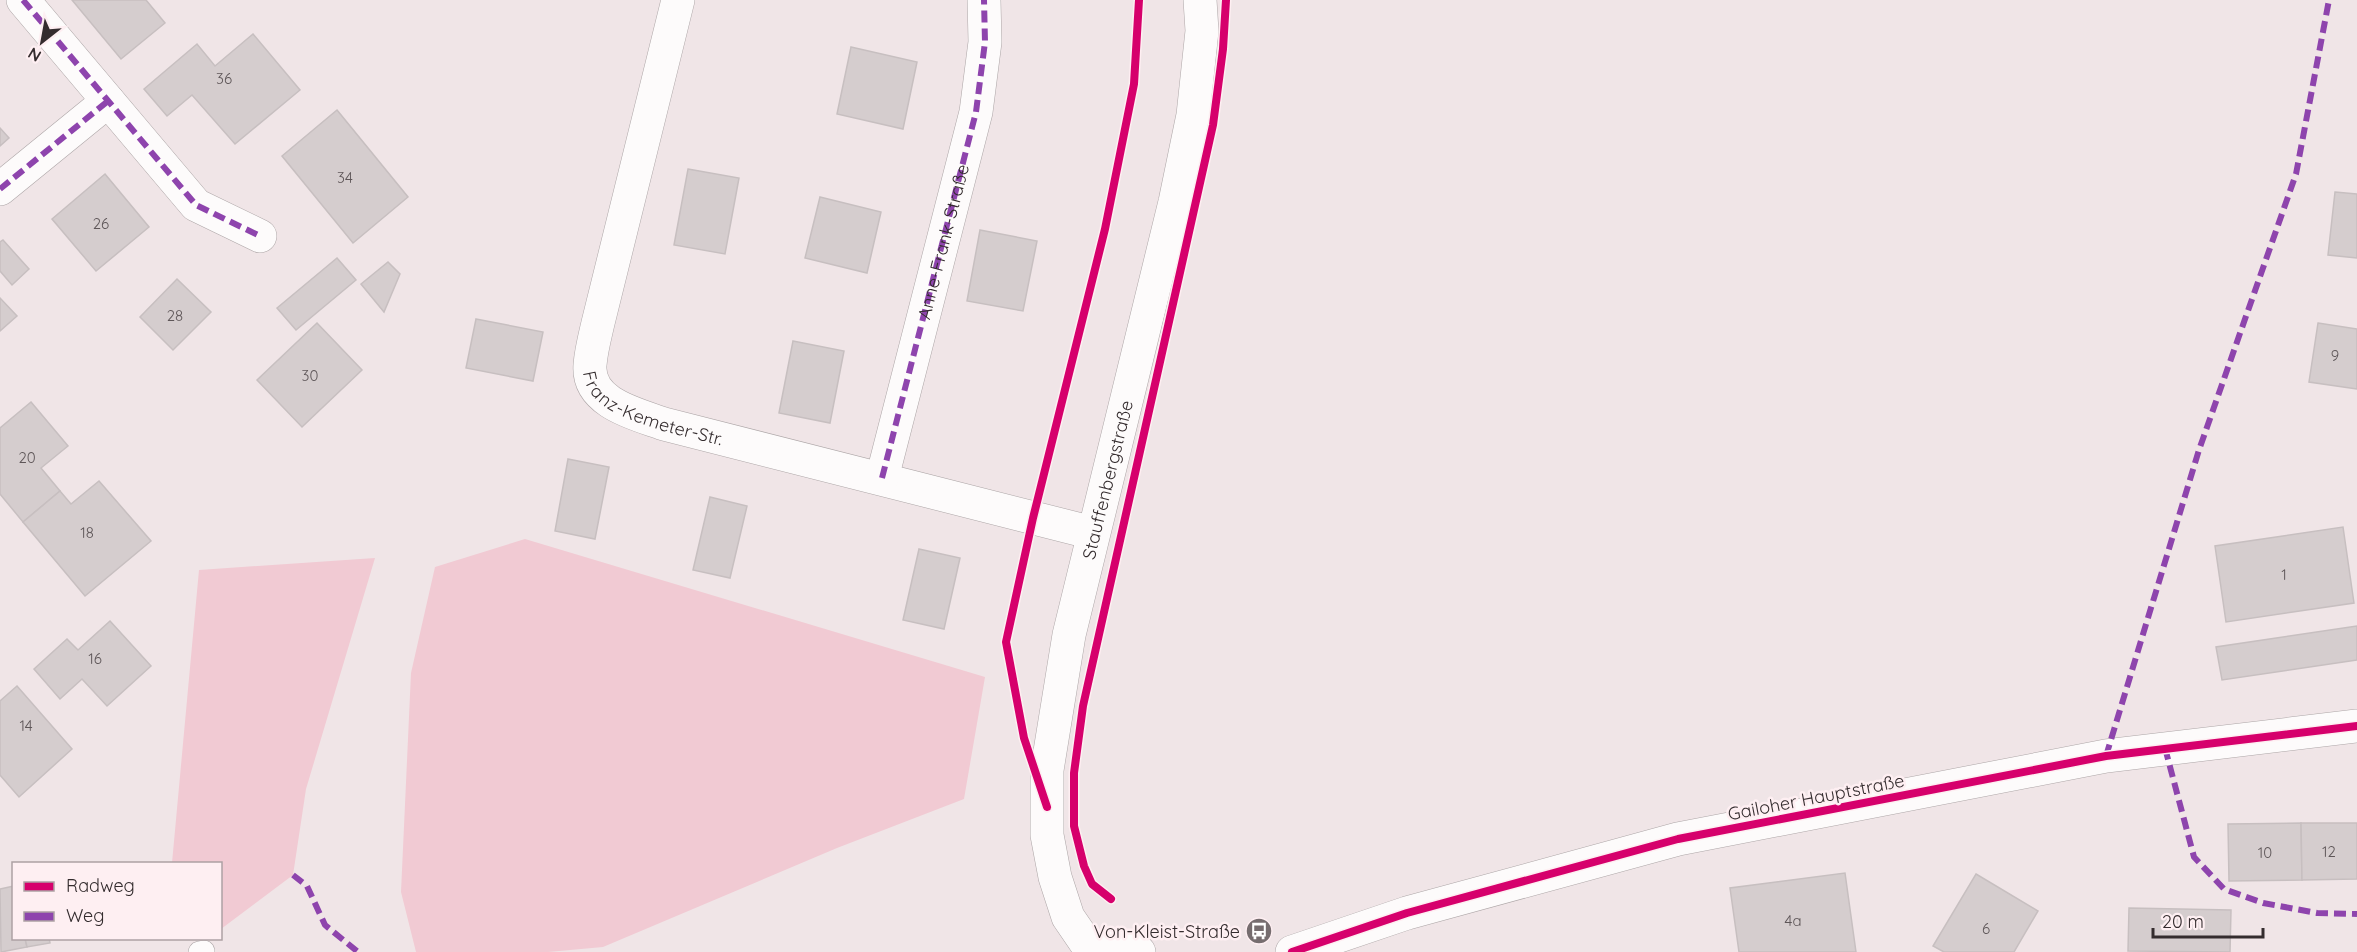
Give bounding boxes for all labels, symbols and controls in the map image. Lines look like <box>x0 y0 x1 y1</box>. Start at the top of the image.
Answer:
north arrow <box>12 12 72 72</box>
text: N <box>24 43 44 66</box>
house number: 36 <box>216 69 232 88</box>
street label: Anne-Frank-Straße <box>912 162 974 322</box>
house number: 34 <box>337 168 353 187</box>
house number: 26 <box>93 214 109 233</box>
house number: 28 <box>167 306 183 325</box>
house number: 9 <box>2331 346 2339 365</box>
house number: 30 <box>302 366 318 385</box>
street label: Franz-Kemeter-Str. <box>578 369 725 450</box>
street label: Stauffenbergstraße <box>1077 398 1138 561</box>
house number: 20 <box>18 448 36 467</box>
house number: 18 <box>80 523 94 542</box>
house number: 1 <box>2281 565 2287 584</box>
house number: 16 <box>88 649 102 668</box>
house number: 14 <box>19 716 33 735</box>
street label: Gailoher Hauptstraße <box>1726 769 1906 825</box>
house number: 12 <box>2322 842 2336 861</box>
house number: 10 <box>2258 843 2272 862</box>
legend <box>12 862 222 940</box>
text: Radweg <box>66 874 135 897</box>
scale bar <box>2153 901 2262 939</box>
text: Weg <box>66 904 104 927</box>
text: 20 m <box>2162 910 2204 933</box>
house number: 4a <box>1785 911 1802 930</box>
bus stop icon: Von-Kleist-Straße <box>1244 916 1274 946</box>
house number: 6 <box>1982 919 1990 938</box>
place label: Von-Kleist-Straße <box>1094 920 1240 943</box>

